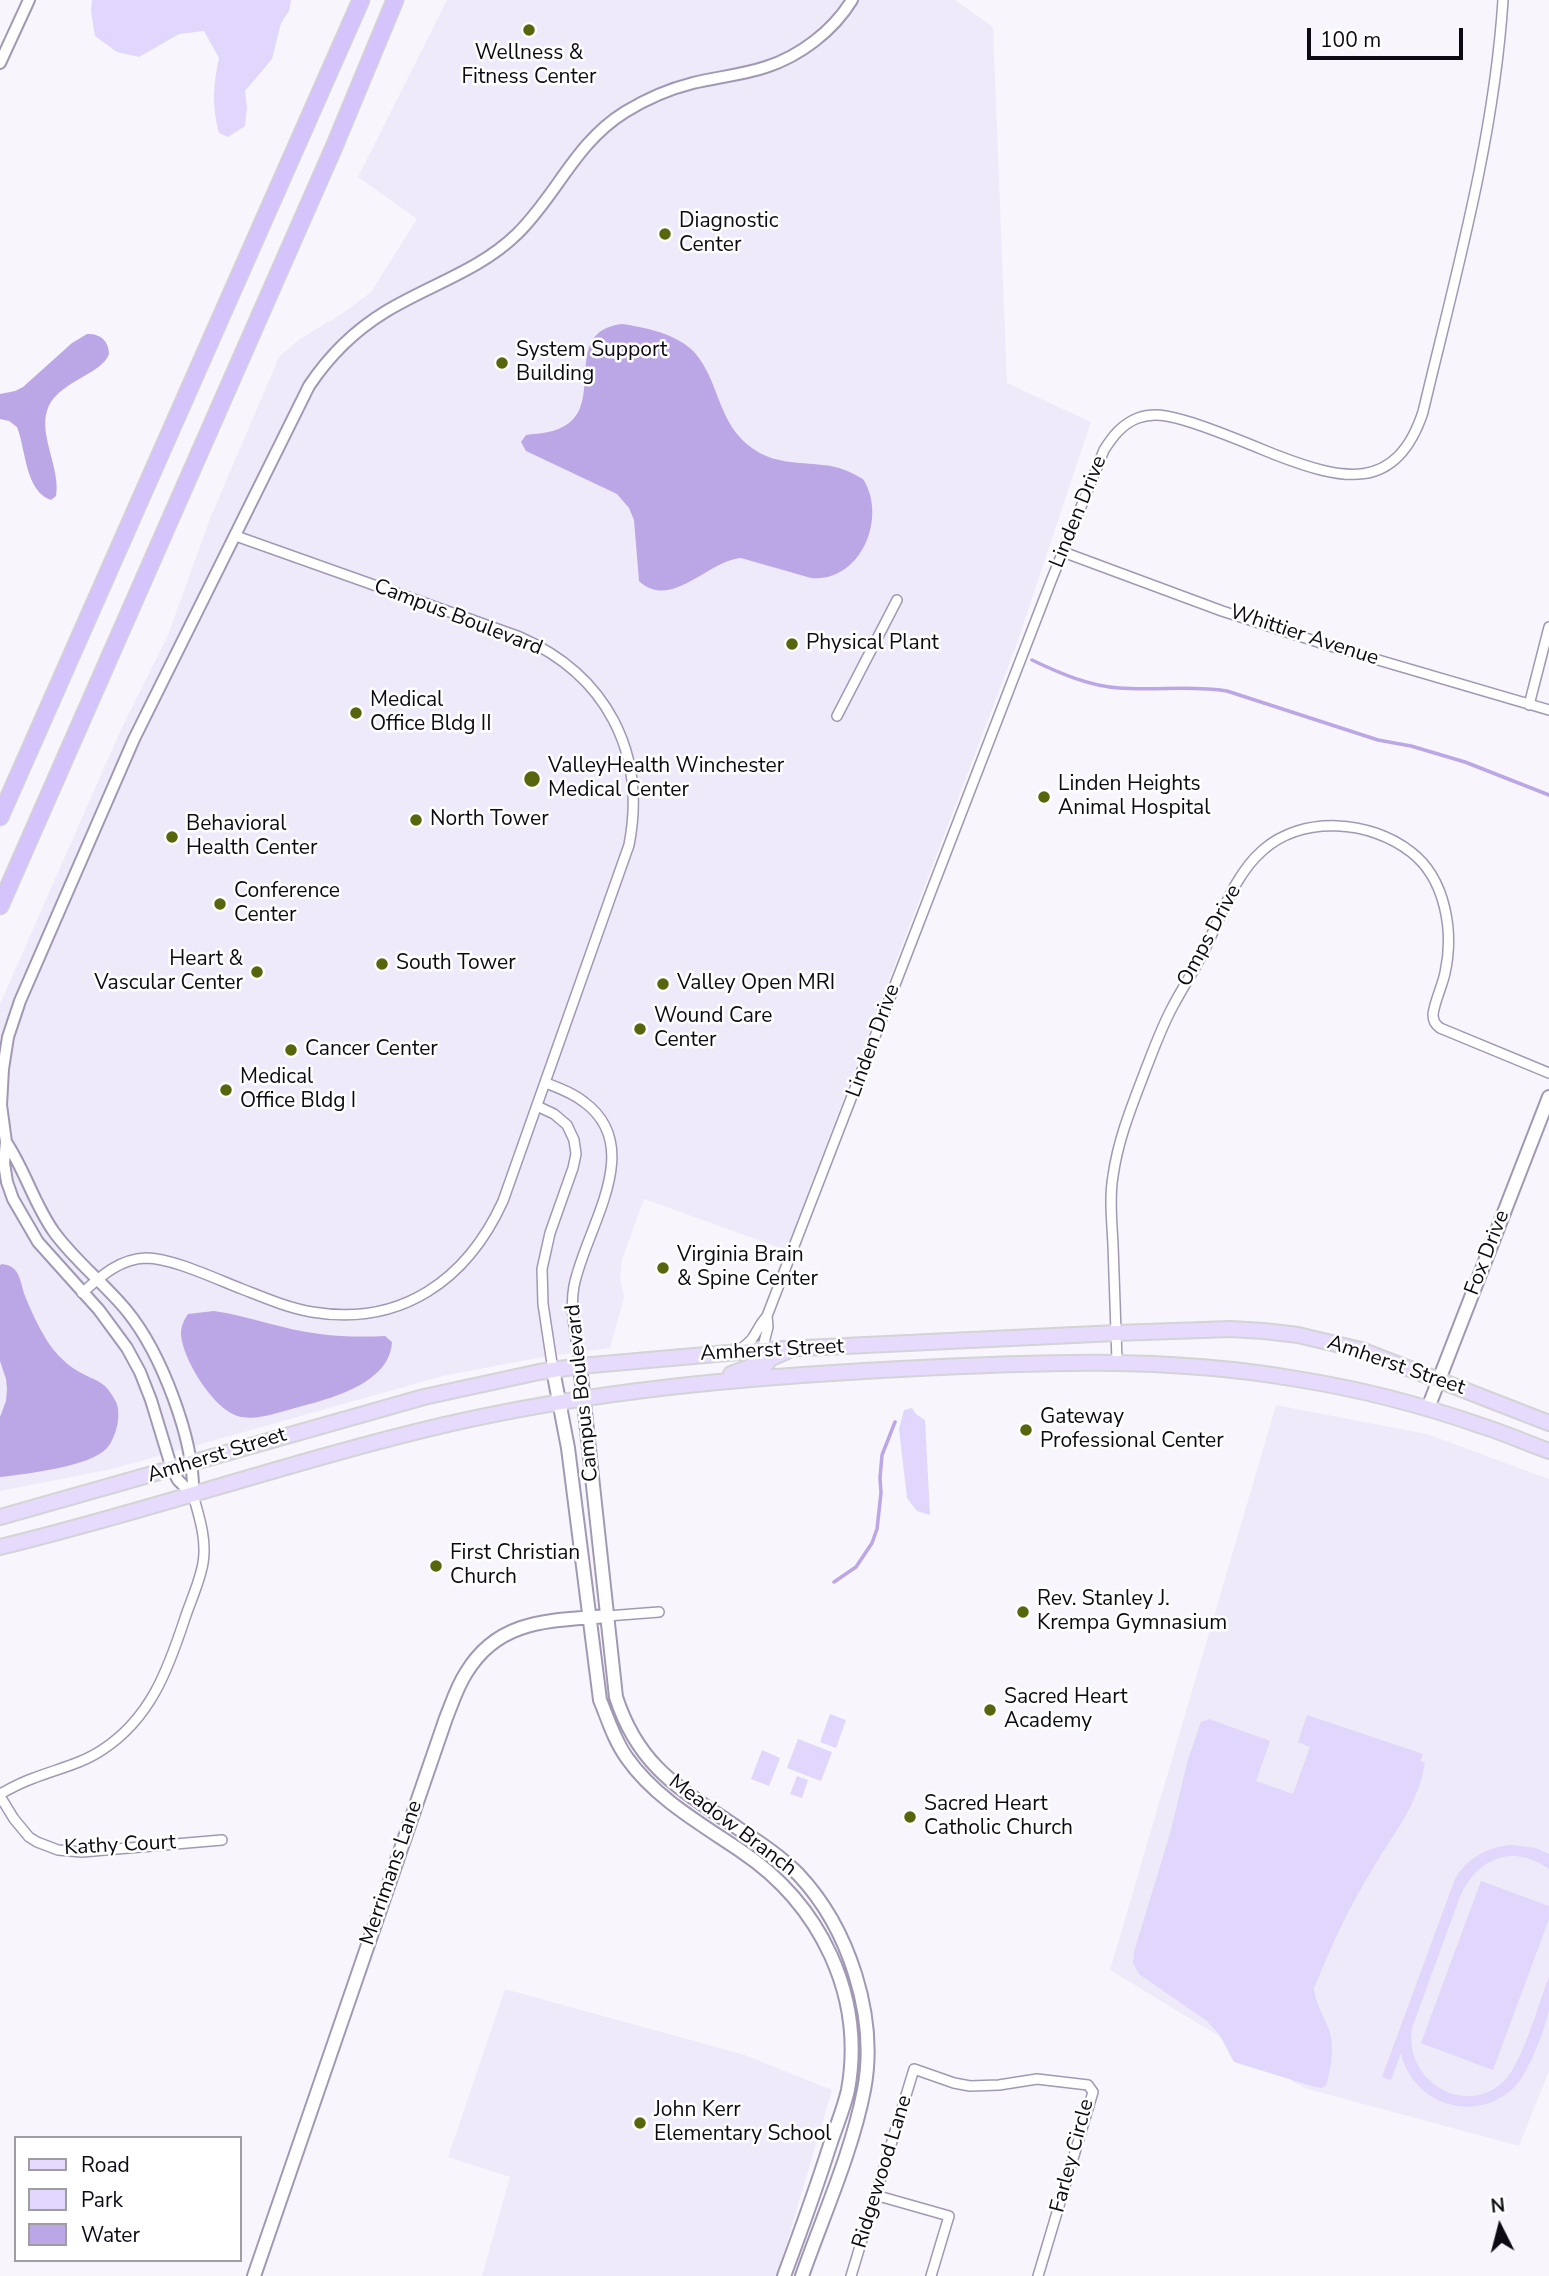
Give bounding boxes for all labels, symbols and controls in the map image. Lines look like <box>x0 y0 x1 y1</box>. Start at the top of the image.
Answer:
scale bar <box>1311 14 1467 58</box>
marker: Wellness & Fitness Center <box>521 22 537 38</box>
text: 100 m <box>1320 26 1381 54</box>
place label: Wellness & Fitness Center <box>462 41 596 91</box>
place label: Diagnostic Center <box>679 209 778 259</box>
marker: Diagnostic Center <box>657 226 673 242</box>
place label: System Support Building <box>516 338 667 388</box>
marker: System Support Building <box>494 355 510 371</box>
street label: Linden Drive <box>1045 452 1113 572</box>
street label: Campus Boulevard <box>370 574 546 662</box>
street label: Whittier Avenue <box>1227 600 1381 672</box>
place label: Physical Plant <box>806 631 939 657</box>
marker: Physical Plant <box>784 636 800 652</box>
place label: Medical Office Bldg II <box>370 688 492 738</box>
marker: Medical Office Bldg II <box>348 705 364 721</box>
place label: ValleyHealth Winchester Medical Center <box>548 754 784 804</box>
marker: ValleyHealth Winchester Medical Center <box>522 769 542 789</box>
place label: Linden Heights Animal Hospital <box>1058 772 1210 822</box>
marker: Linden Heights Animal Hospital <box>1036 789 1052 805</box>
place label: North Tower <box>430 807 549 833</box>
place label: Behavioral Health Center <box>186 812 317 862</box>
marker: North Tower <box>408 812 424 828</box>
marker: Behavioral Health Center <box>164 829 180 845</box>
place label: Conference Center <box>234 879 340 929</box>
street label: Omps Drive <box>1173 881 1247 991</box>
marker: Conference Center <box>212 896 228 912</box>
place label: Heart & Vascular Center <box>94 947 243 997</box>
place label: South Tower <box>396 951 516 977</box>
marker: South Tower <box>374 956 390 972</box>
marker: Heart & Vascular Center <box>249 964 265 980</box>
place label: Valley Open MRI <box>677 971 835 997</box>
marker: Valley Open MRI <box>655 976 671 992</box>
street label: Linden Drive <box>842 981 906 1101</box>
place label: Wound Care Center <box>654 1004 772 1054</box>
marker: Wound Care Center <box>632 1021 648 1037</box>
place label: Cancer Center <box>305 1037 438 1063</box>
marker: Cancer Center <box>283 1042 299 1058</box>
place label: Medical Office Bldg I <box>240 1065 356 1115</box>
marker: Medical Office Bldg I <box>218 1082 234 1098</box>
street label: Fox Drive <box>1460 1207 1516 1299</box>
place label: Virginia Brain & Spine Center <box>677 1243 818 1293</box>
marker: Virginia Brain & Spine Center <box>655 1260 671 1276</box>
street label: Campus Boulevard <box>561 1303 605 1483</box>
street label: Amherst Street <box>1324 1331 1468 1401</box>
street label: Amherst Street <box>700 1335 844 1367</box>
place label: Gateway Professional Center <box>1040 1405 1224 1455</box>
marker: Gateway Professional Center <box>1018 1422 1034 1438</box>
street label: Amherst Street <box>145 1423 289 1489</box>
place label: First Christian Church <box>450 1541 580 1591</box>
marker: First Christian Church <box>428 1558 444 1574</box>
place label: Rev. Stanley J. Krempa Gymnasium <box>1037 1587 1227 1637</box>
marker: Rev. Stanley J. Krempa Gymnasium <box>1015 1604 1031 1620</box>
place label: Sacred Heart Academy <box>1004 1685 1128 1735</box>
marker: Sacred Heart Academy <box>982 1702 998 1718</box>
street label: Meadow Branch <box>663 1770 801 1882</box>
place label: Sacred Heart Catholic Church <box>924 1792 1073 1842</box>
street label: Merrimans Lane <box>355 1797 429 1949</box>
marker: Sacred Heart Catholic Church <box>902 1809 918 1825</box>
street label: Kathy Court <box>63 1830 177 1862</box>
street label: Ridgewood Lane <box>848 2092 918 2252</box>
street label: Farley Circle <box>1046 2096 1100 2216</box>
place label: John Kerr Elementary School <box>654 2098 832 2148</box>
marker: John Kerr Elementary School <box>632 2115 648 2131</box>
legend <box>14 2136 242 2262</box>
text: Road <box>81 2151 130 2179</box>
text: Park <box>81 2186 123 2214</box>
north arrow <box>1465 2192 1535 2262</box>
text: N <box>1489 2192 1506 2220</box>
text: Water <box>81 2221 140 2249</box>

